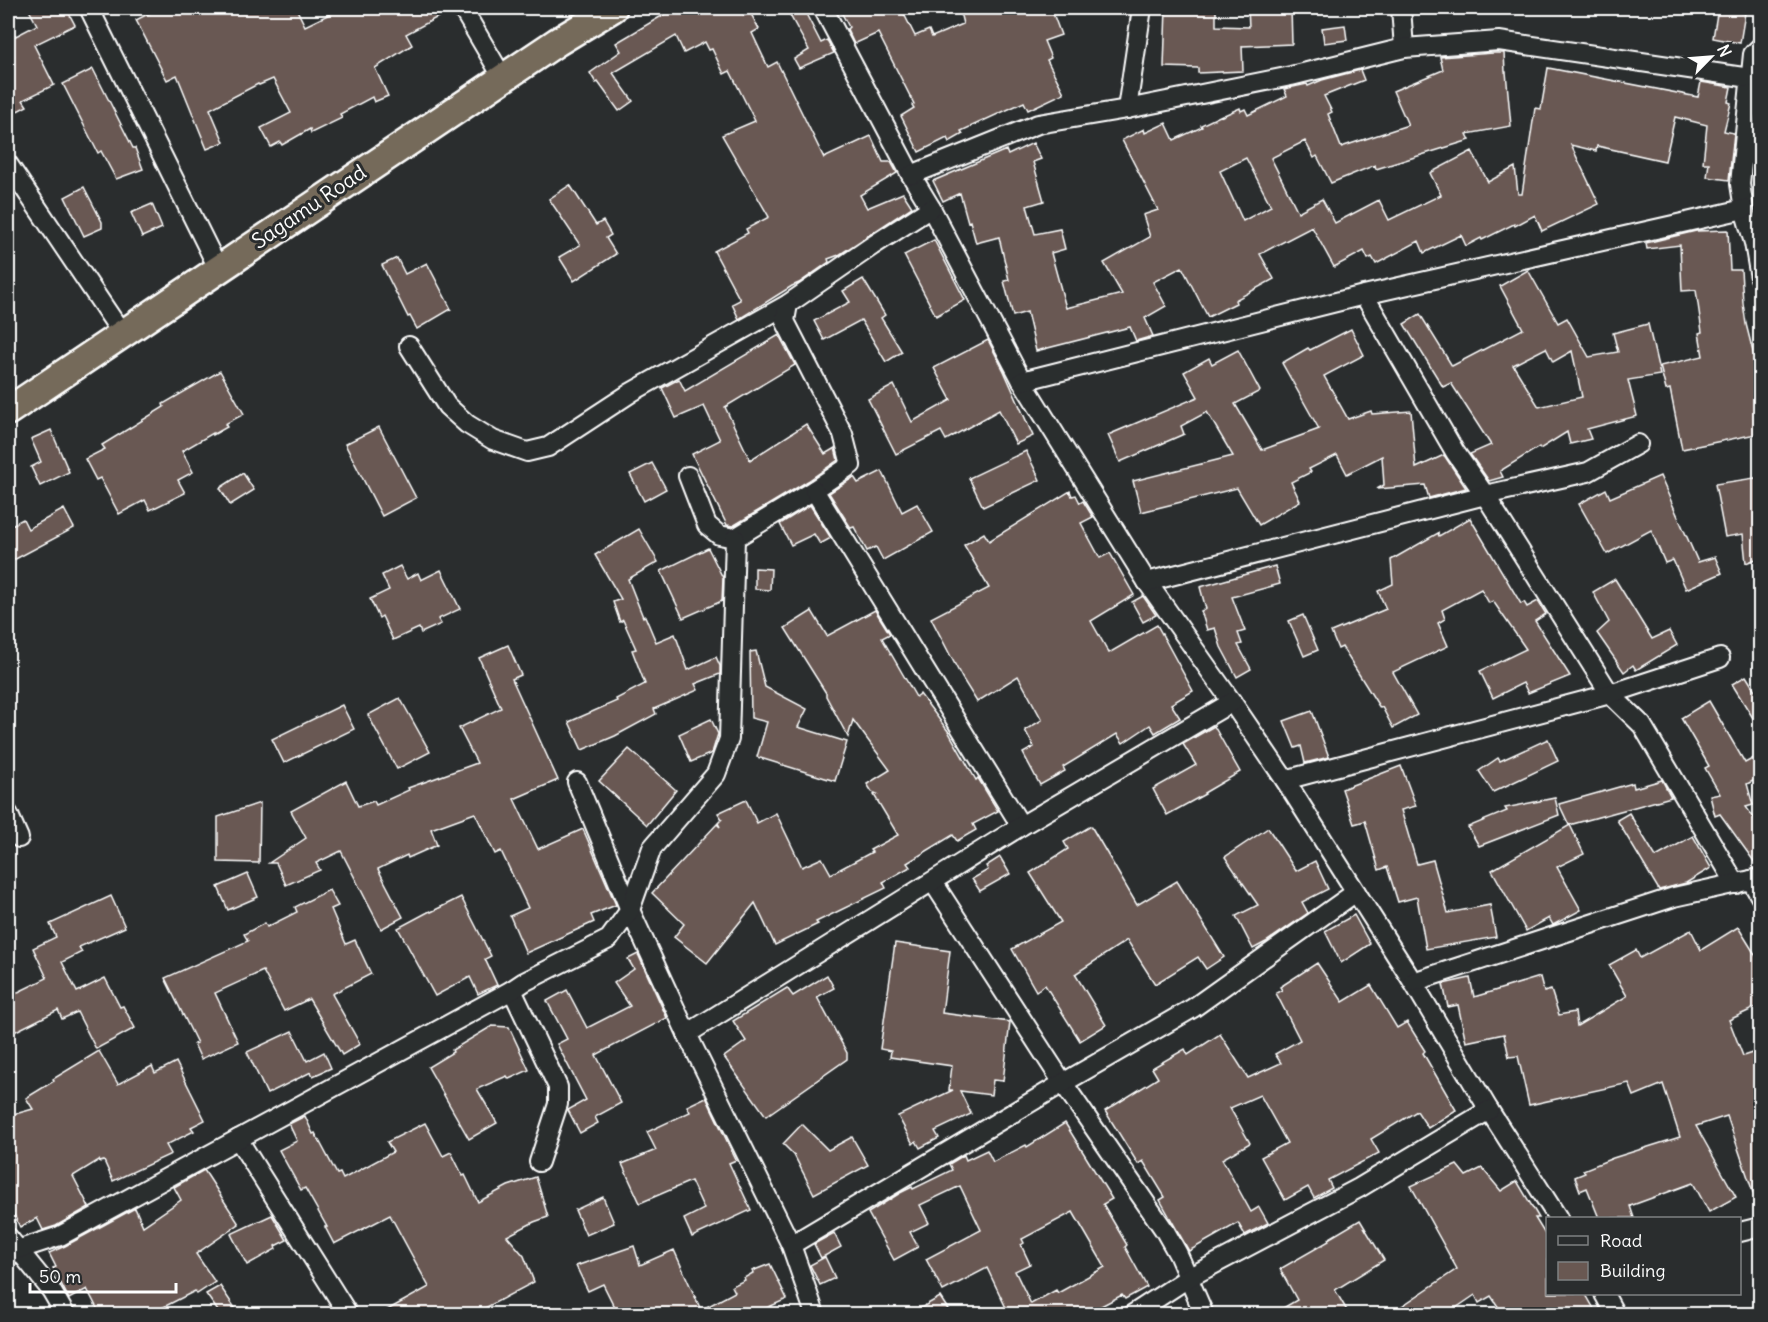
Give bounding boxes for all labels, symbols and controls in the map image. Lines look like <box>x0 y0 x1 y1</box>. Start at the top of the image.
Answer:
north arrow <box>1681 27 1741 87</box>
text: N <box>1713 41 1736 60</box>
street label: Sagamu Road <box>246 158 371 255</box>
legend <box>1546 1217 1741 1295</box>
text: Road <box>1600 1229 1643 1252</box>
scale bar <box>30 1256 176 1294</box>
text: Building <box>1600 1259 1665 1282</box>
text: 50 m <box>39 1265 81 1288</box>

